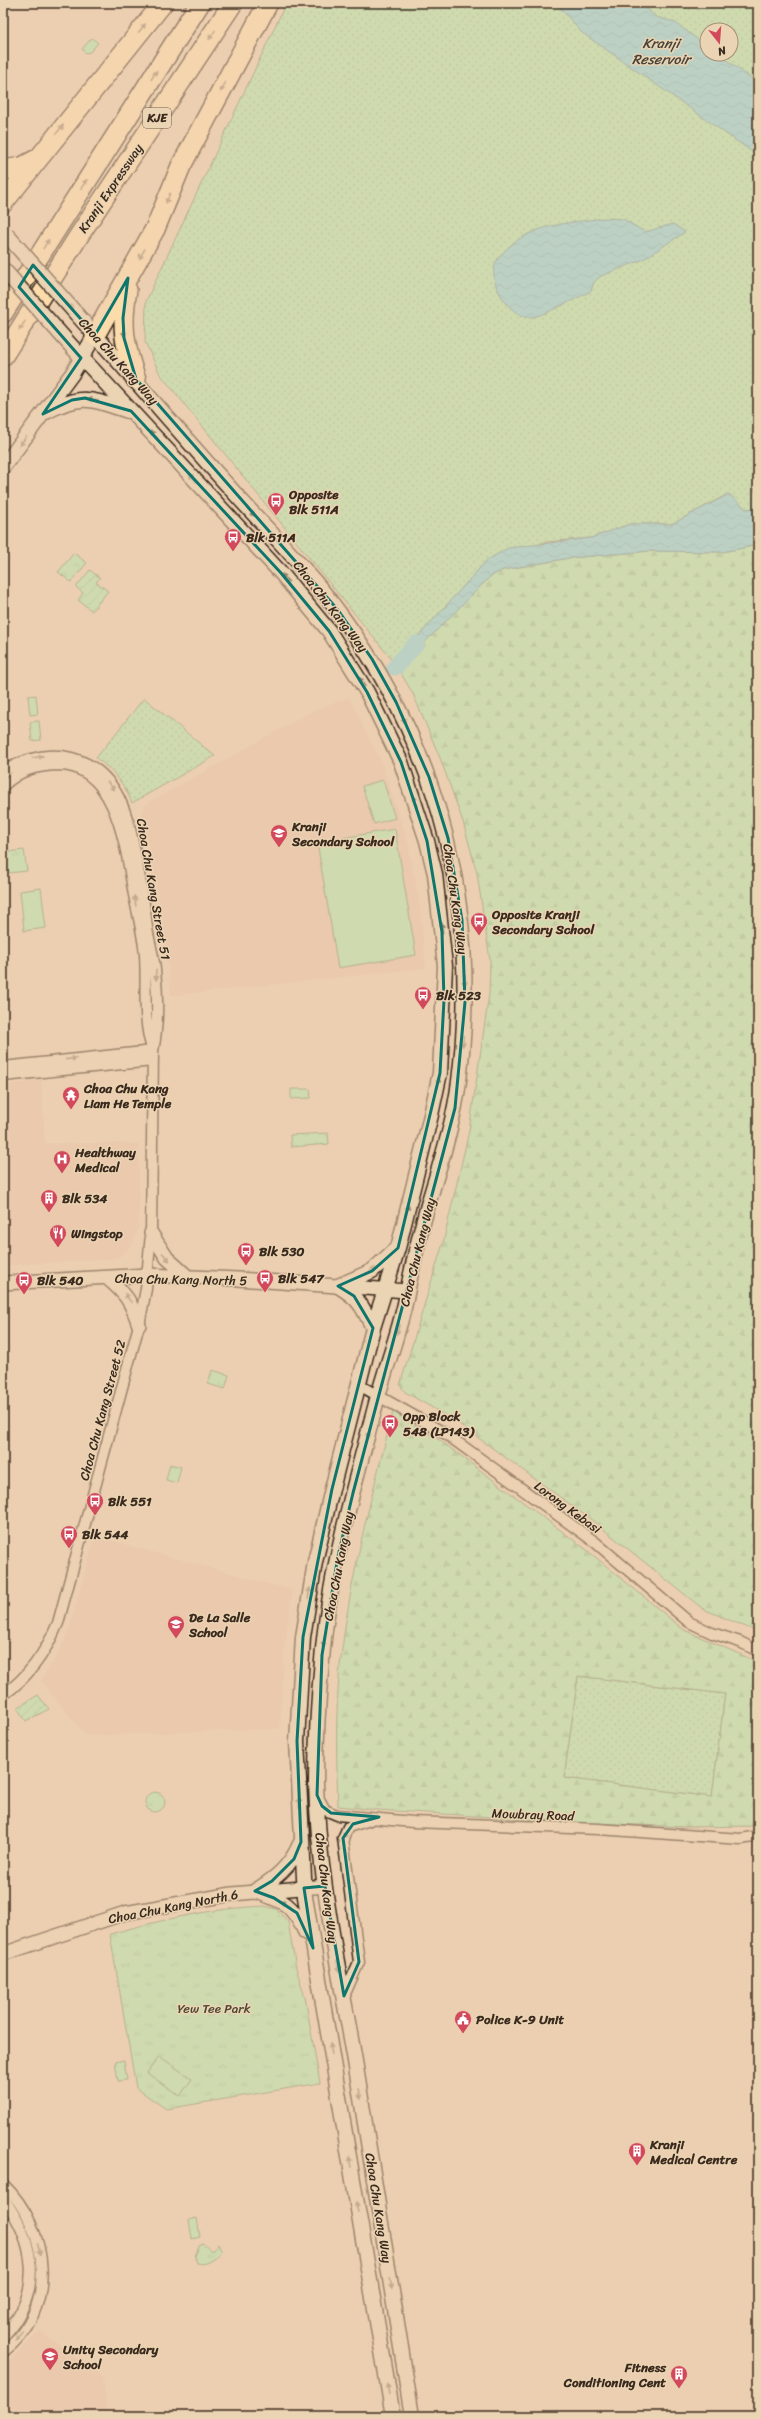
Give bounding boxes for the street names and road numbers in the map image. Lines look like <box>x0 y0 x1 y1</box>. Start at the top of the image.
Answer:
road number: KJE <box>143 108 171 128</box>
street label: Kranji Expressway <box>72 139 149 238</box>
street label: Choa Chu Kang Way <box>73 312 165 411</box>
street label: Choa Chu Kang Way <box>287 555 374 657</box>
street label: Choa Chu Kang Street 51 <box>130 817 177 962</box>
street label: Choa Chu Kang Way <box>436 842 475 956</box>
street label: Choa Chu Kang Way <box>393 1195 442 1309</box>
street label: Choa Chu Kang North 5 <box>115 1267 247 1292</box>
street label: Choa Chu Kang Street 52 <box>73 1337 132 1483</box>
street label: Lorong Kebasi <box>529 1475 607 1540</box>
street label: Choa Chu Kang Way <box>317 1509 360 1623</box>
street label: Mowbray Road <box>491 1802 576 1827</box>
street label: Choa Chu Kang Way <box>308 1831 345 1945</box>
street label: Choa Chu Kang North 6 <box>106 1883 240 1930</box>
street label: Choa Chu Kang Way <box>358 2151 399 2265</box>

